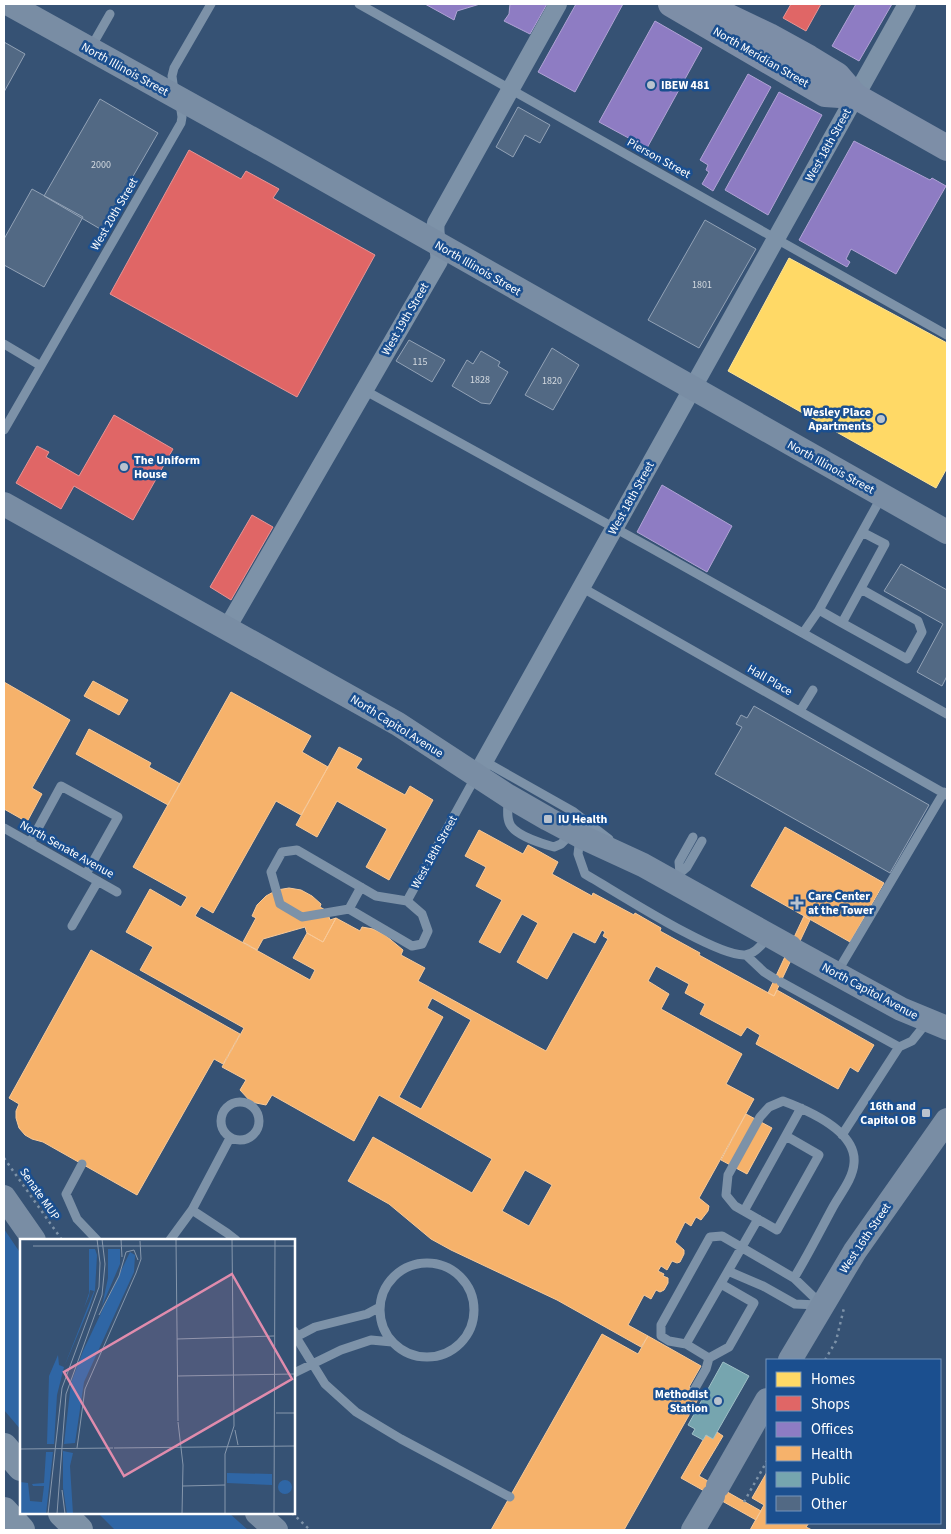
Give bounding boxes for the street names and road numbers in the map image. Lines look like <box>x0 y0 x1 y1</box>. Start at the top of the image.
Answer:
street label: North Meridian Street <box>710 23 812 92</box>
street label: North Illinois Street <box>78 38 171 100</box>
street label: West 18th Street <box>801 105 856 185</box>
street label: Pierson Street <box>624 134 694 183</box>
street label: West 20th Street <box>87 175 142 254</box>
street label: North Illinois Street <box>431 237 524 300</box>
street label: West 19th Street <box>378 280 433 359</box>
street label: North Illinois Street <box>784 436 877 498</box>
street label: West 18th Street <box>604 458 659 538</box>
street label: Hall Place <box>744 661 795 700</box>
street label: North Capitol Avenue <box>347 691 447 762</box>
street label: West 18th Street <box>407 812 462 892</box>
street label: North Senate Avenue <box>17 816 117 882</box>
street label: North Capitol Avenue <box>819 959 921 1024</box>
street label: Senate MUP <box>15 1165 64 1224</box>
street label: West 16th Street <box>836 1200 895 1277</box>

